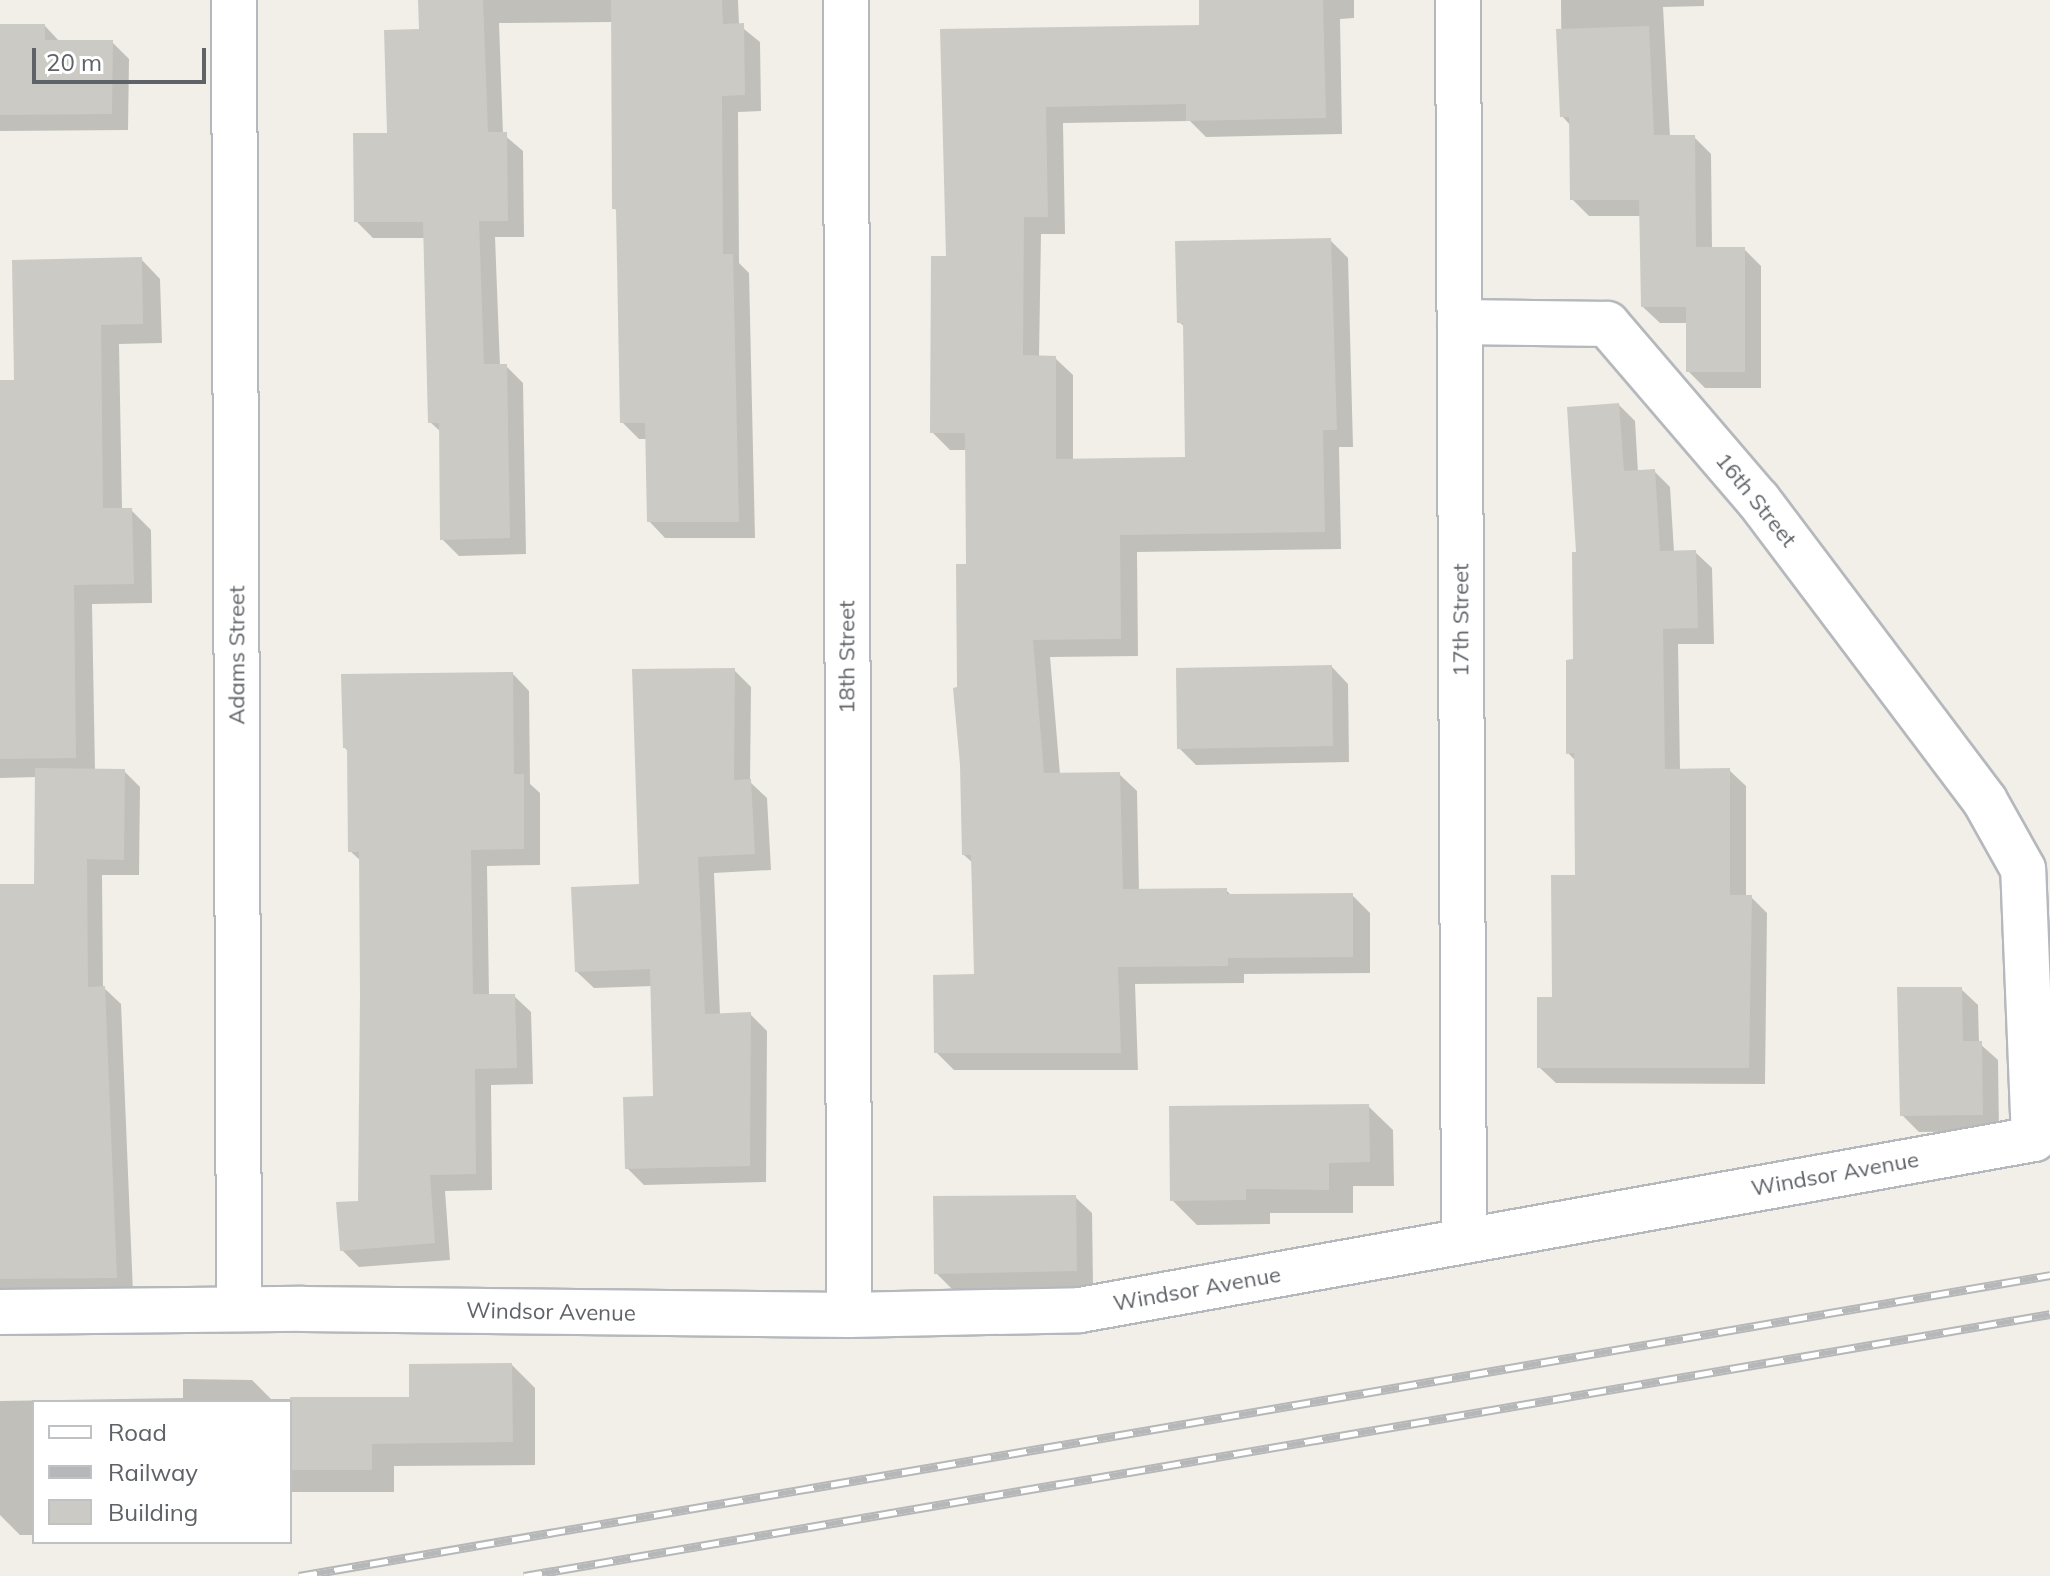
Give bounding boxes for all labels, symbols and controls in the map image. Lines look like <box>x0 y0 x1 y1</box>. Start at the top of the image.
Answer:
scale bar <box>36 32 210 82</box>
text: 20 m <box>46 47 102 77</box>
street label: 16th Street <box>1710 448 1802 552</box>
street label: 17th Street <box>1448 563 1474 677</box>
street label: Adams Street <box>224 585 250 725</box>
street label: 18th Street <box>834 600 860 714</box>
street label: Windsor Avenue <box>1749 1146 1921 1202</box>
street label: Windsor Avenue <box>1111 1261 1283 1317</box>
street label: Windsor Avenue <box>466 1297 636 1327</box>
legend <box>32 1400 292 1544</box>
text: Road <box>108 1417 167 1447</box>
text: Railway <box>108 1457 198 1487</box>
text: Building <box>108 1497 198 1527</box>

